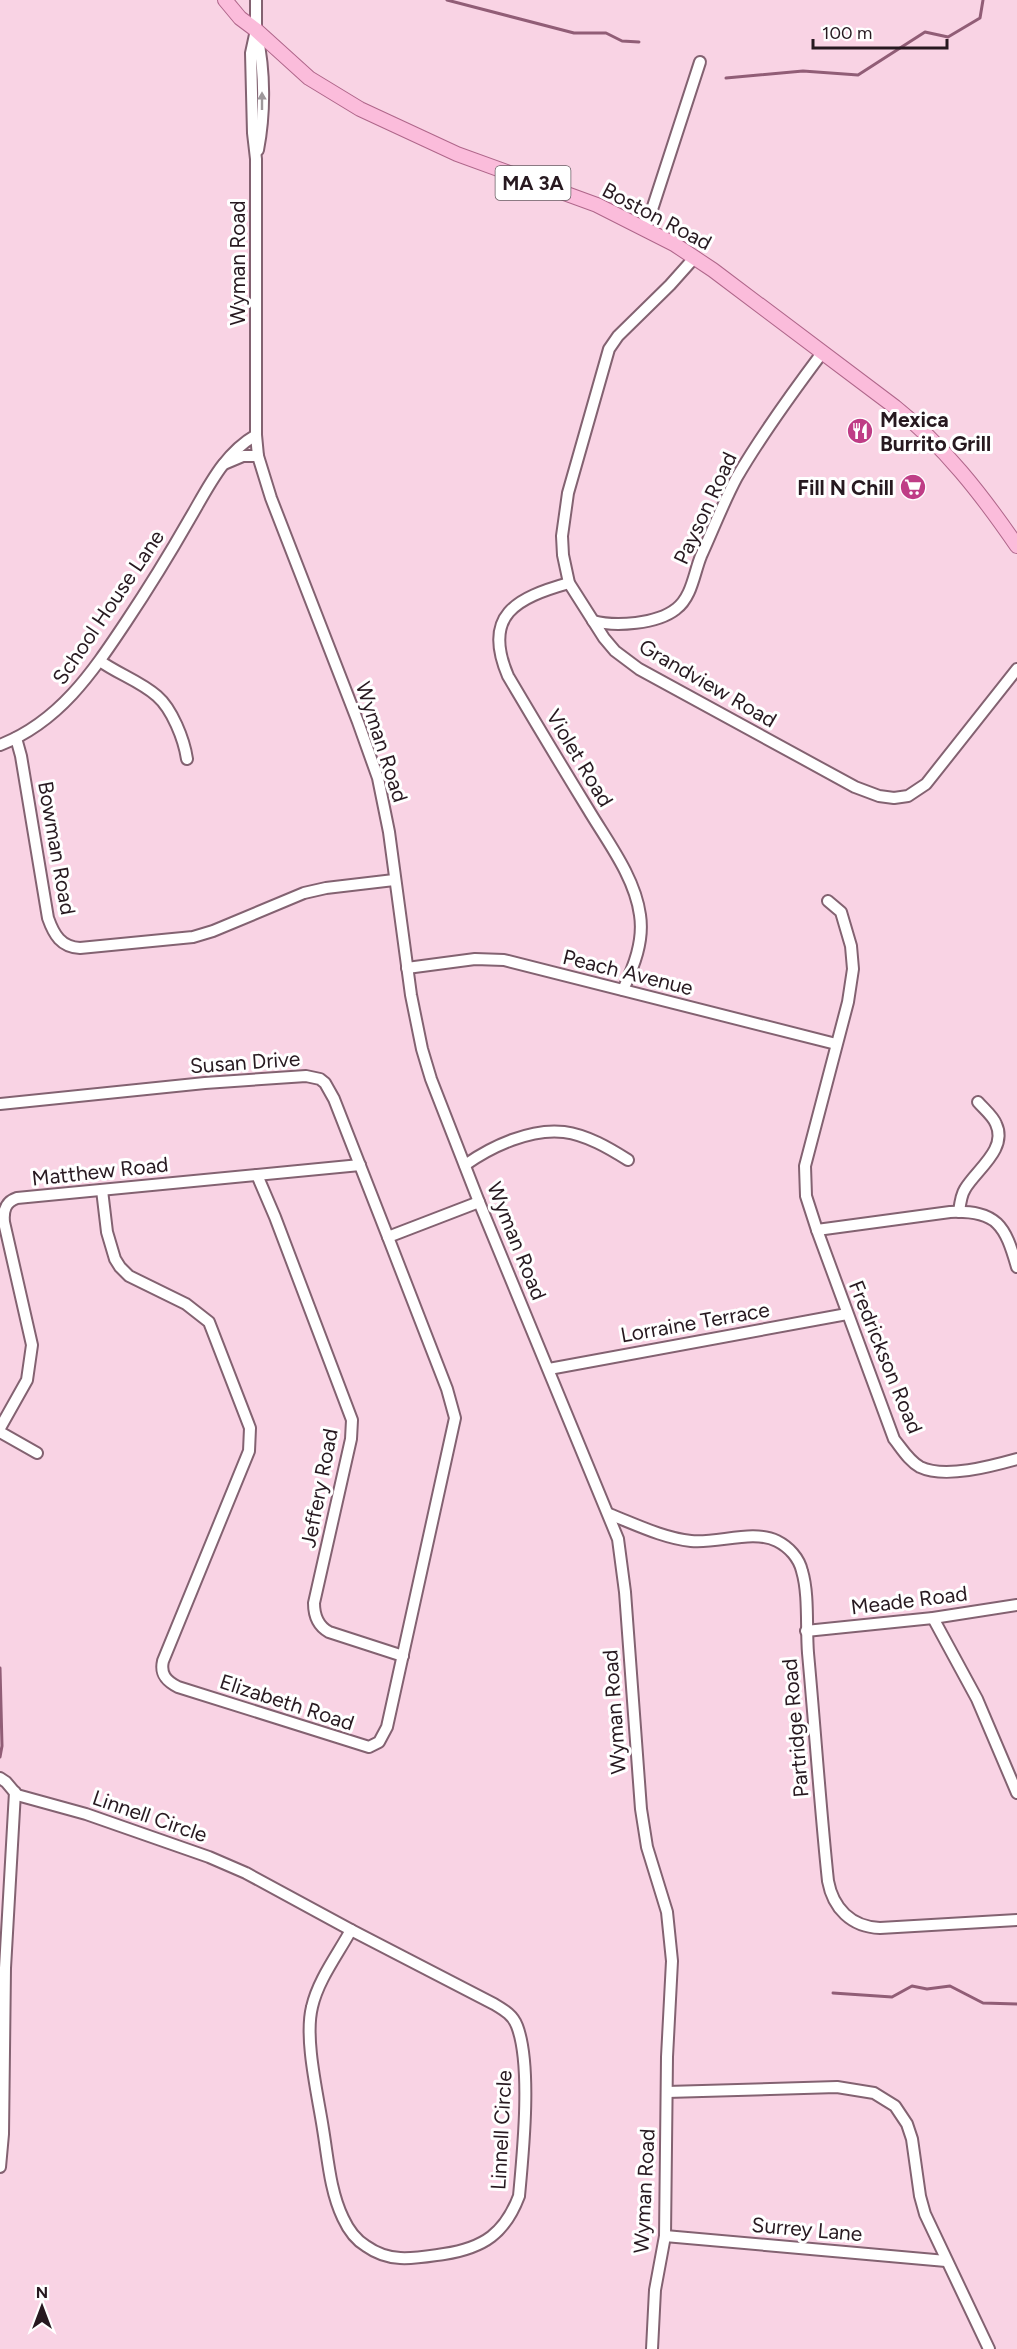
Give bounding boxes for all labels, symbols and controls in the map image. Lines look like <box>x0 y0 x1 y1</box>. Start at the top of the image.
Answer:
scale bar <box>813 12 946 50</box>
text: 100 m <box>822 22 872 44</box>
one-way arrow <box>257 92 266 111</box>
road number: MA 3A <box>496 166 570 200</box>
street label: Boston Road <box>598 177 716 255</box>
street label: Wyman Road <box>225 200 250 326</box>
place label: Mexica Burrito Grill <box>880 407 991 456</box>
restaurant icon: Mexica Burrito Grill <box>845 416 875 446</box>
street label: Payson Road <box>668 448 742 568</box>
supermarket icon: Fill N Chill <box>898 472 928 502</box>
place label: Fill N Chill <box>797 475 894 500</box>
street label: School House Lane <box>47 525 169 689</box>
street label: Grandview Road <box>635 633 781 733</box>
street label: Wyman Road <box>351 679 413 805</box>
street label: Violet Road <box>541 705 619 811</box>
street label: Bowman Road <box>33 779 81 917</box>
street label: Peach Avenue <box>560 944 696 1000</box>
street label: Susan Drive <box>189 1046 301 1078</box>
street label: Matthew Road <box>30 1151 170 1191</box>
street label: Wyman Road <box>482 1178 552 1304</box>
street label: Fredrickson Road <box>844 1277 928 1437</box>
street label: Lorraine Terrace <box>619 1297 771 1347</box>
street label: Jeffery Road <box>295 1426 343 1550</box>
street label: Meade Road <box>849 1580 969 1620</box>
street label: Wyman Road <box>597 1649 631 1775</box>
street label: Partridge Road <box>776 1658 814 1798</box>
street label: Elizabeth Road <box>217 1668 357 1736</box>
street label: Linnell Circle <box>89 1785 211 1847</box>
street label: Linnell Circle <box>485 2070 517 2190</box>
street label: Wyman Road <box>628 2128 660 2254</box>
street label: Surrey Lane <box>751 2212 863 2246</box>
north arrow <box>12 2277 72 2337</box>
text: N <box>36 2283 48 2302</box>

